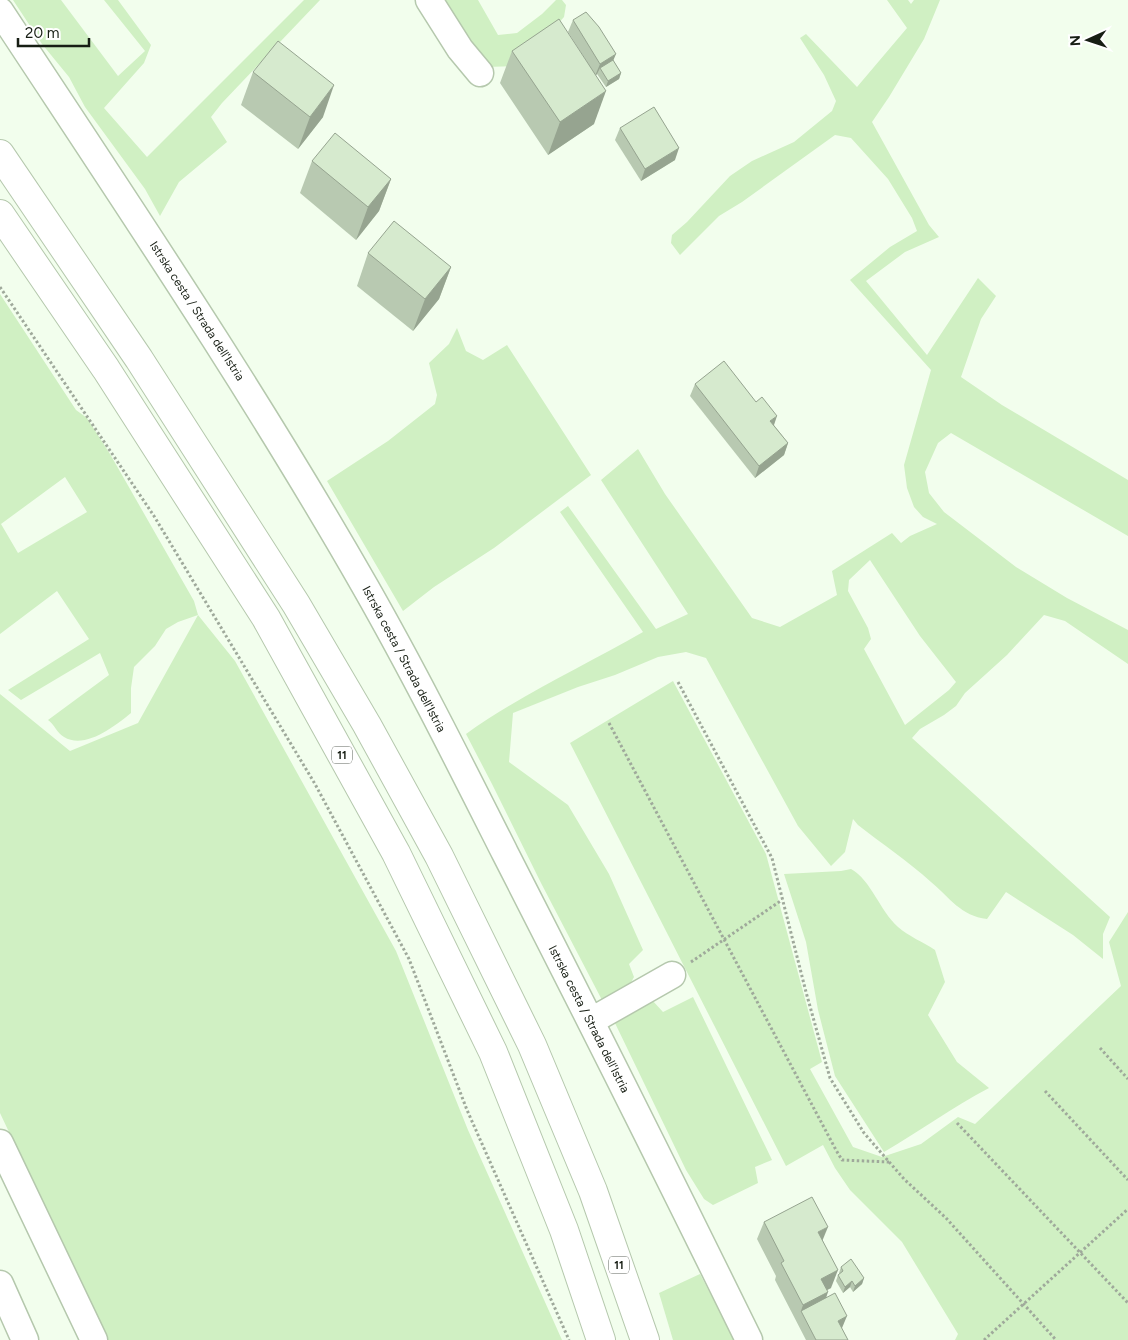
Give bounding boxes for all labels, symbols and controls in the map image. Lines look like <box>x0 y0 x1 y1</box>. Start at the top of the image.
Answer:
scale bar <box>18 15 89 47</box>
north arrow <box>1063 15 1113 65</box>
text: 20 m <box>25 24 59 42</box>
text: N <box>1067 35 1084 47</box>
street label: Istrska cesta / Strada dell'Istria <box>147 239 247 383</box>
street label: Istrska cesta / Strada dell'Istria <box>359 584 449 734</box>
road number: 11 <box>332 746 352 764</box>
street label: Istrska cesta / Strada dell'Istria <box>546 943 632 1095</box>
road number: 11 <box>609 1256 629 1274</box>

